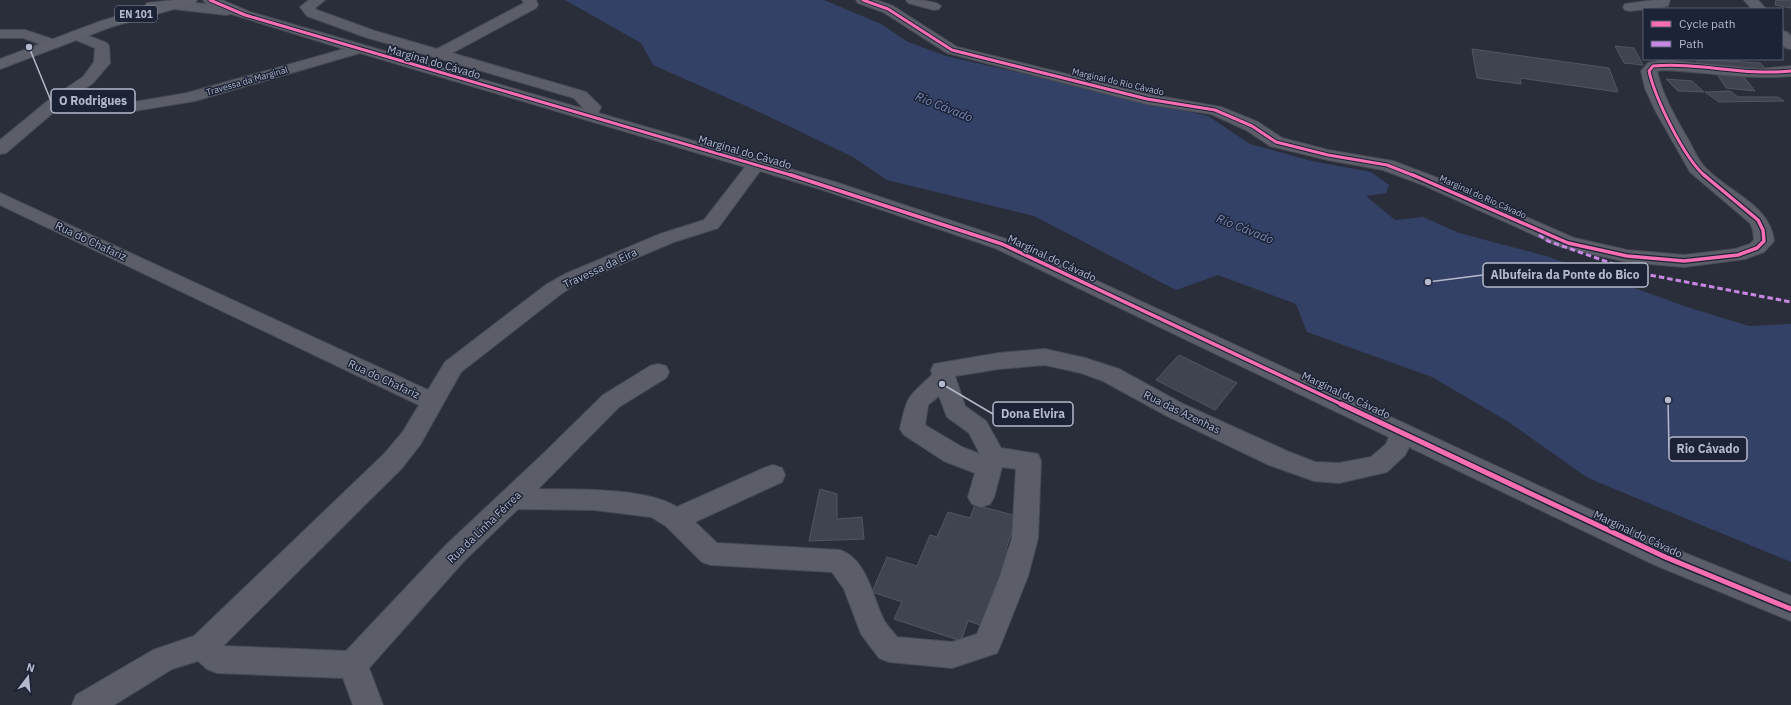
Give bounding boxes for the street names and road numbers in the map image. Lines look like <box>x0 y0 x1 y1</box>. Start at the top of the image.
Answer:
road number: EN 101 <box>115 6 157 22</box>
street label: Marginal do Cávado <box>386 42 482 82</box>
street label: Travessa da Marginal <box>205 63 289 97</box>
street label: Marginal do Rio Cávado <box>1071 66 1165 97</box>
street label: Marginal do Cávado <box>697 132 793 172</box>
street label: Marginal do Rio Cávado <box>1438 172 1528 221</box>
street label: Rua do Chafariz <box>53 218 129 264</box>
street label: Marginal do Cávado <box>1005 231 1099 285</box>
street label: Travessa da Eira <box>561 245 639 291</box>
street label: Rua do Chafariz <box>346 356 422 402</box>
street label: Marginal do Cávado <box>1299 368 1393 422</box>
street label: Rua das Azenhas <box>1141 387 1223 437</box>
street label: Rua da Linha Férrea <box>444 488 524 566</box>
street label: Marginal do Cávado <box>1591 507 1685 561</box>

